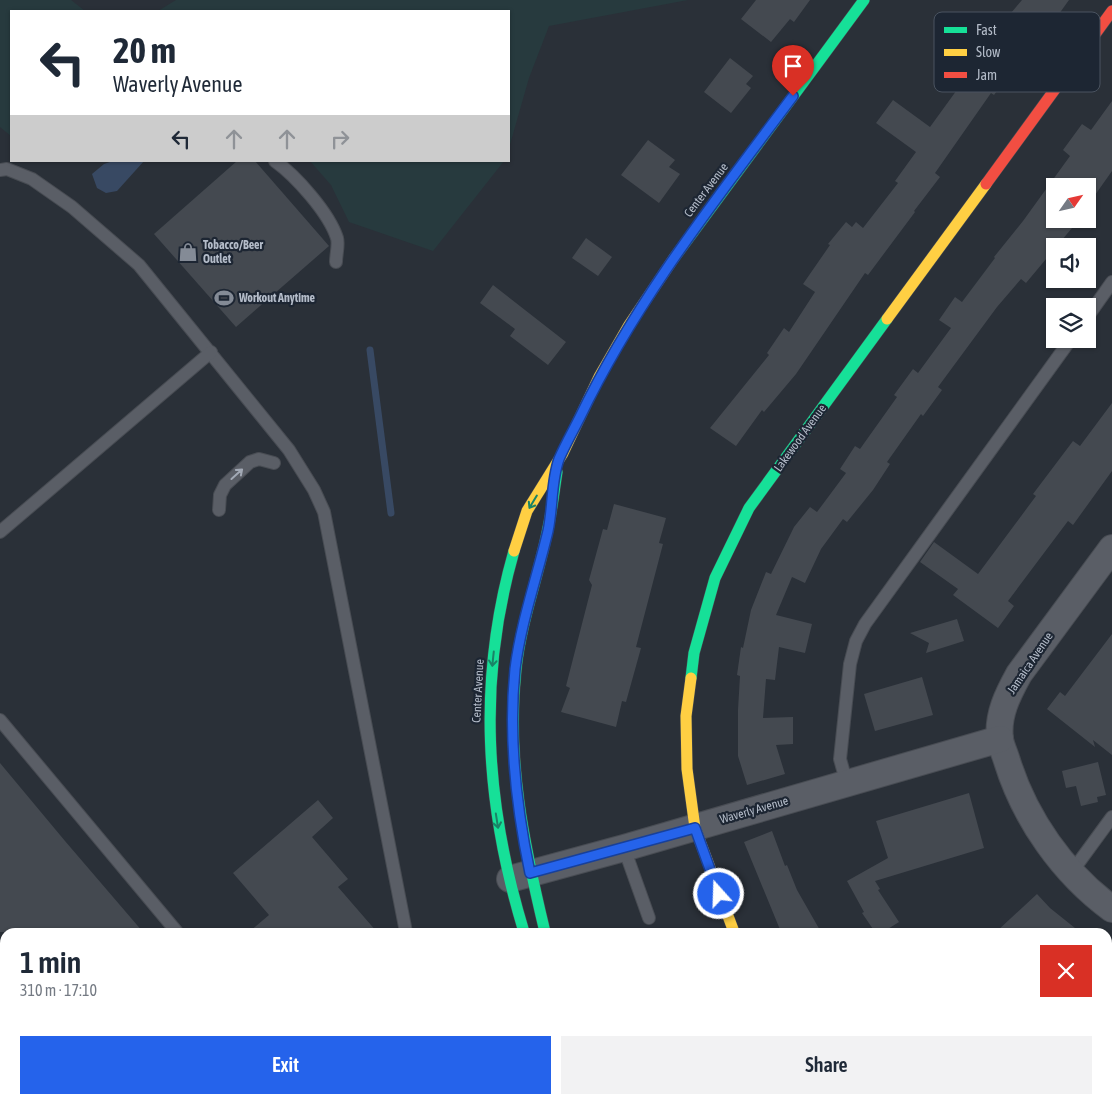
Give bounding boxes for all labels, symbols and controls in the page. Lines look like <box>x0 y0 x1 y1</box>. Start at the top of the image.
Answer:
legend <box>934 12 1100 92</box>
text: Fast <box>976 22 997 38</box>
icon: left <box>30 30 95 95</box>
text: 20 m <box>113 30 176 70</box>
text: Slow <box>976 44 1001 60</box>
pin <box>772 45 814 96</box>
icon: arrive <box>779 52 807 80</box>
text: Jam <box>976 67 997 83</box>
text: Waverly Avenue <box>113 71 242 97</box>
icon: left <box>167 125 195 153</box>
icon: ahead <box>220 125 248 153</box>
icon: ahead <box>273 125 301 153</box>
icon: right <box>326 125 354 153</box>
street label: Center Avenue <box>681 160 731 220</box>
north arrow <box>1046 178 1096 228</box>
map controls <box>1046 178 1096 348</box>
place label: Tobacco/Beer Outlet <box>203 238 264 266</box>
button: sound <box>1046 238 1096 288</box>
shop icon: Tobacco/Beer Outlet <box>177 241 199 263</box>
sports icon: Workout Anytime <box>213 287 235 309</box>
place label: Workout Anytime <box>238 291 316 305</box>
button: layers <box>1046 298 1096 348</box>
street label: Lakewood Avenue <box>771 402 829 474</box>
one-way arrow <box>231 468 244 480</box>
one-way arrow <box>528 495 538 509</box>
street label: Jamaica Avenue <box>1004 630 1056 696</box>
one-way arrow <box>488 650 498 666</box>
street label: Center Avenue <box>469 659 487 723</box>
street label: Waverly Avenue <box>718 794 790 826</box>
one-way arrow <box>492 812 502 828</box>
position arrow <box>692 867 744 919</box>
text: 1 min <box>20 945 81 979</box>
button: close <box>1040 945 1092 997</box>
text: 310 m · 17:10 <box>20 981 97 999</box>
button: Exit <box>20 1036 551 1094</box>
button: Share <box>561 1036 1092 1094</box>

